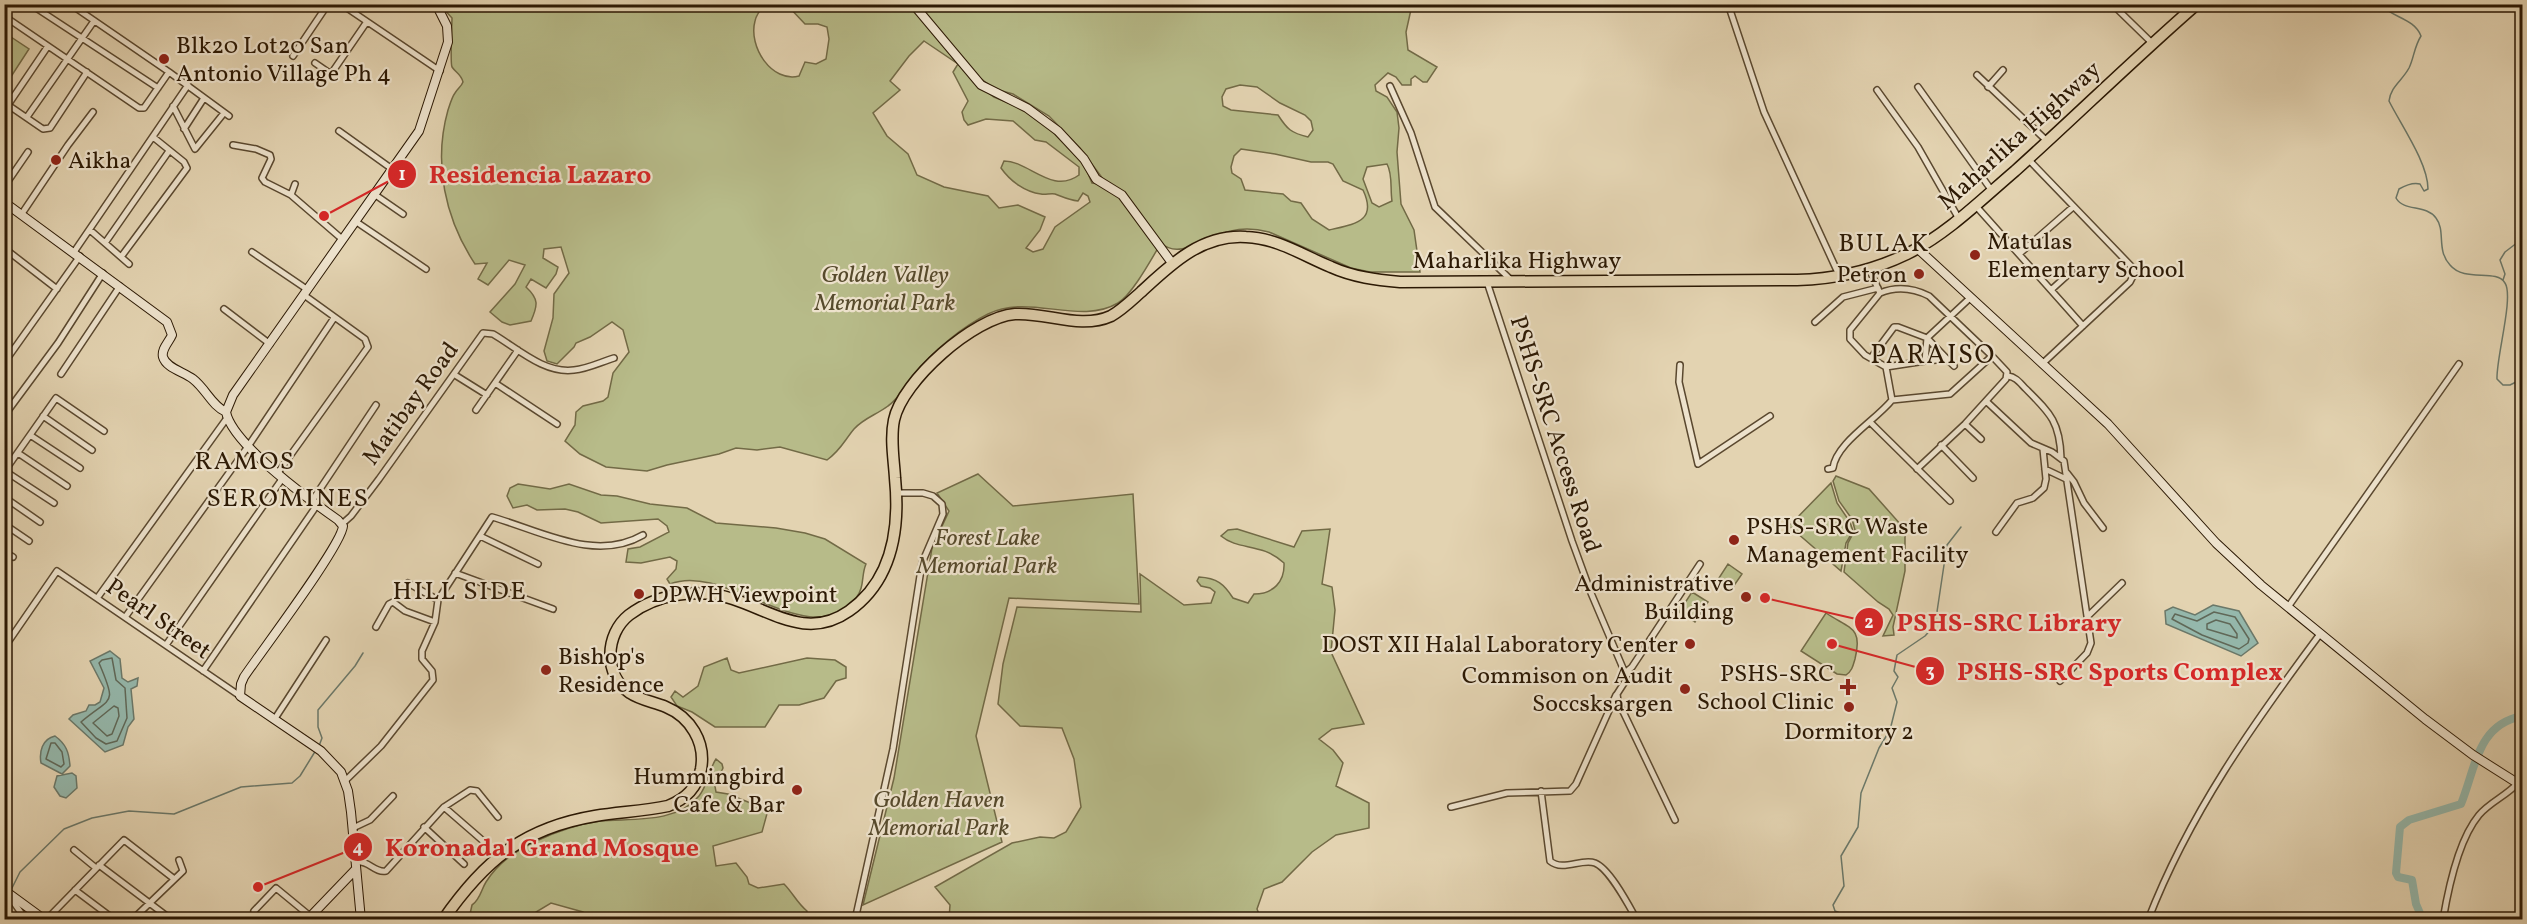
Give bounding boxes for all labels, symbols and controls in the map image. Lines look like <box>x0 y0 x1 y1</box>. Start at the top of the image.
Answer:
place label: Blk20 Lot20 San Antonio Village Ph 4 <box>176 30 391 92</box>
marker: Blk20 Lot20 San Antonio Village Ph 4 <box>157 52 171 66</box>
street label: Maharlika Highway <box>1931 54 2109 219</box>
place label: Aikha <box>68 145 131 179</box>
callout: Residencia Lazaro <box>387 152 664 196</box>
marker: Aikha <box>49 153 63 167</box>
text: Residencia Lazaro <box>429 158 651 194</box>
text: 1 <box>398 163 406 188</box>
district label: BULAK <box>1838 226 1930 262</box>
place label: Matulas Elementary School <box>1987 226 2185 288</box>
street label: Maharlika Highway <box>1413 245 1621 279</box>
marker: Matulas Elementary School <box>1968 248 1982 262</box>
park label: Golden Valley Memorial Park <box>814 259 955 321</box>
place label: Petron <box>1837 259 1907 293</box>
marker: Petron <box>1912 267 1926 281</box>
street label: PSHS-SRC Access Road <box>1500 312 1609 558</box>
street label: Matibay Road <box>355 335 468 473</box>
district label: PARAISO <box>1870 337 1996 375</box>
district label: RAMOS <box>194 444 296 480</box>
district label: SEROMINES <box>207 481 369 517</box>
place label: PSHS-SRC Waste Management Facility <box>1746 511 1968 573</box>
park label: Forest Lake Memorial Park <box>916 522 1057 584</box>
marker: PSHS-SRC Waste Management Facility <box>1727 533 1741 547</box>
place label: Administrative Building <box>1574 568 1734 630</box>
street label: Pearl Street <box>98 571 217 668</box>
district label: HILL SIDE <box>393 574 527 610</box>
place label: DPWH Viewpoint <box>651 579 837 613</box>
marker: DPWH Viewpoint <box>632 587 646 601</box>
marker: Administrative Building <box>1739 590 1753 604</box>
callout: PSHS-SRC Library <box>1854 600 2133 644</box>
text: PSHS-SRC Library <box>1896 606 2122 642</box>
text: 2 <box>1864 611 1874 636</box>
place label: DOST XII Halal Laboratory Center <box>1322 629 1678 663</box>
marker: DOST XII Halal Laboratory Center <box>1683 637 1697 651</box>
place label: Bishop's Residence <box>558 641 664 703</box>
callout: PSHS-SRC Sports Complex <box>1915 649 2295 693</box>
text: PSHS-SRC Sports Complex <box>1957 655 2283 691</box>
place label: PSHS-SRC School Clinic <box>1697 658 1834 720</box>
place label: Commison on Audit Soccsksargen <box>1462 660 1673 722</box>
text: 3 <box>1925 660 1935 685</box>
marker: Bishop's Residence <box>539 663 553 677</box>
marker: PSHS-SRC School Clinic <box>1839 678 1857 696</box>
marker: Commison on Audit Soccsksargen <box>1678 682 1692 696</box>
marker: Dormitory 2 <box>1842 700 1856 714</box>
place label: Dormitory 2 <box>1784 716 1914 750</box>
place label: Hummingbird Cafe & Bar <box>633 761 785 823</box>
marker: Hummingbird Cafe & Bar <box>790 783 804 797</box>
park label: Golden Haven Memorial Park <box>868 784 1009 846</box>
callout: Koronadal Grand Mosque <box>343 825 711 869</box>
text: Koronadal Grand Mosque <box>385 831 699 867</box>
text: 4 <box>353 836 364 861</box>

